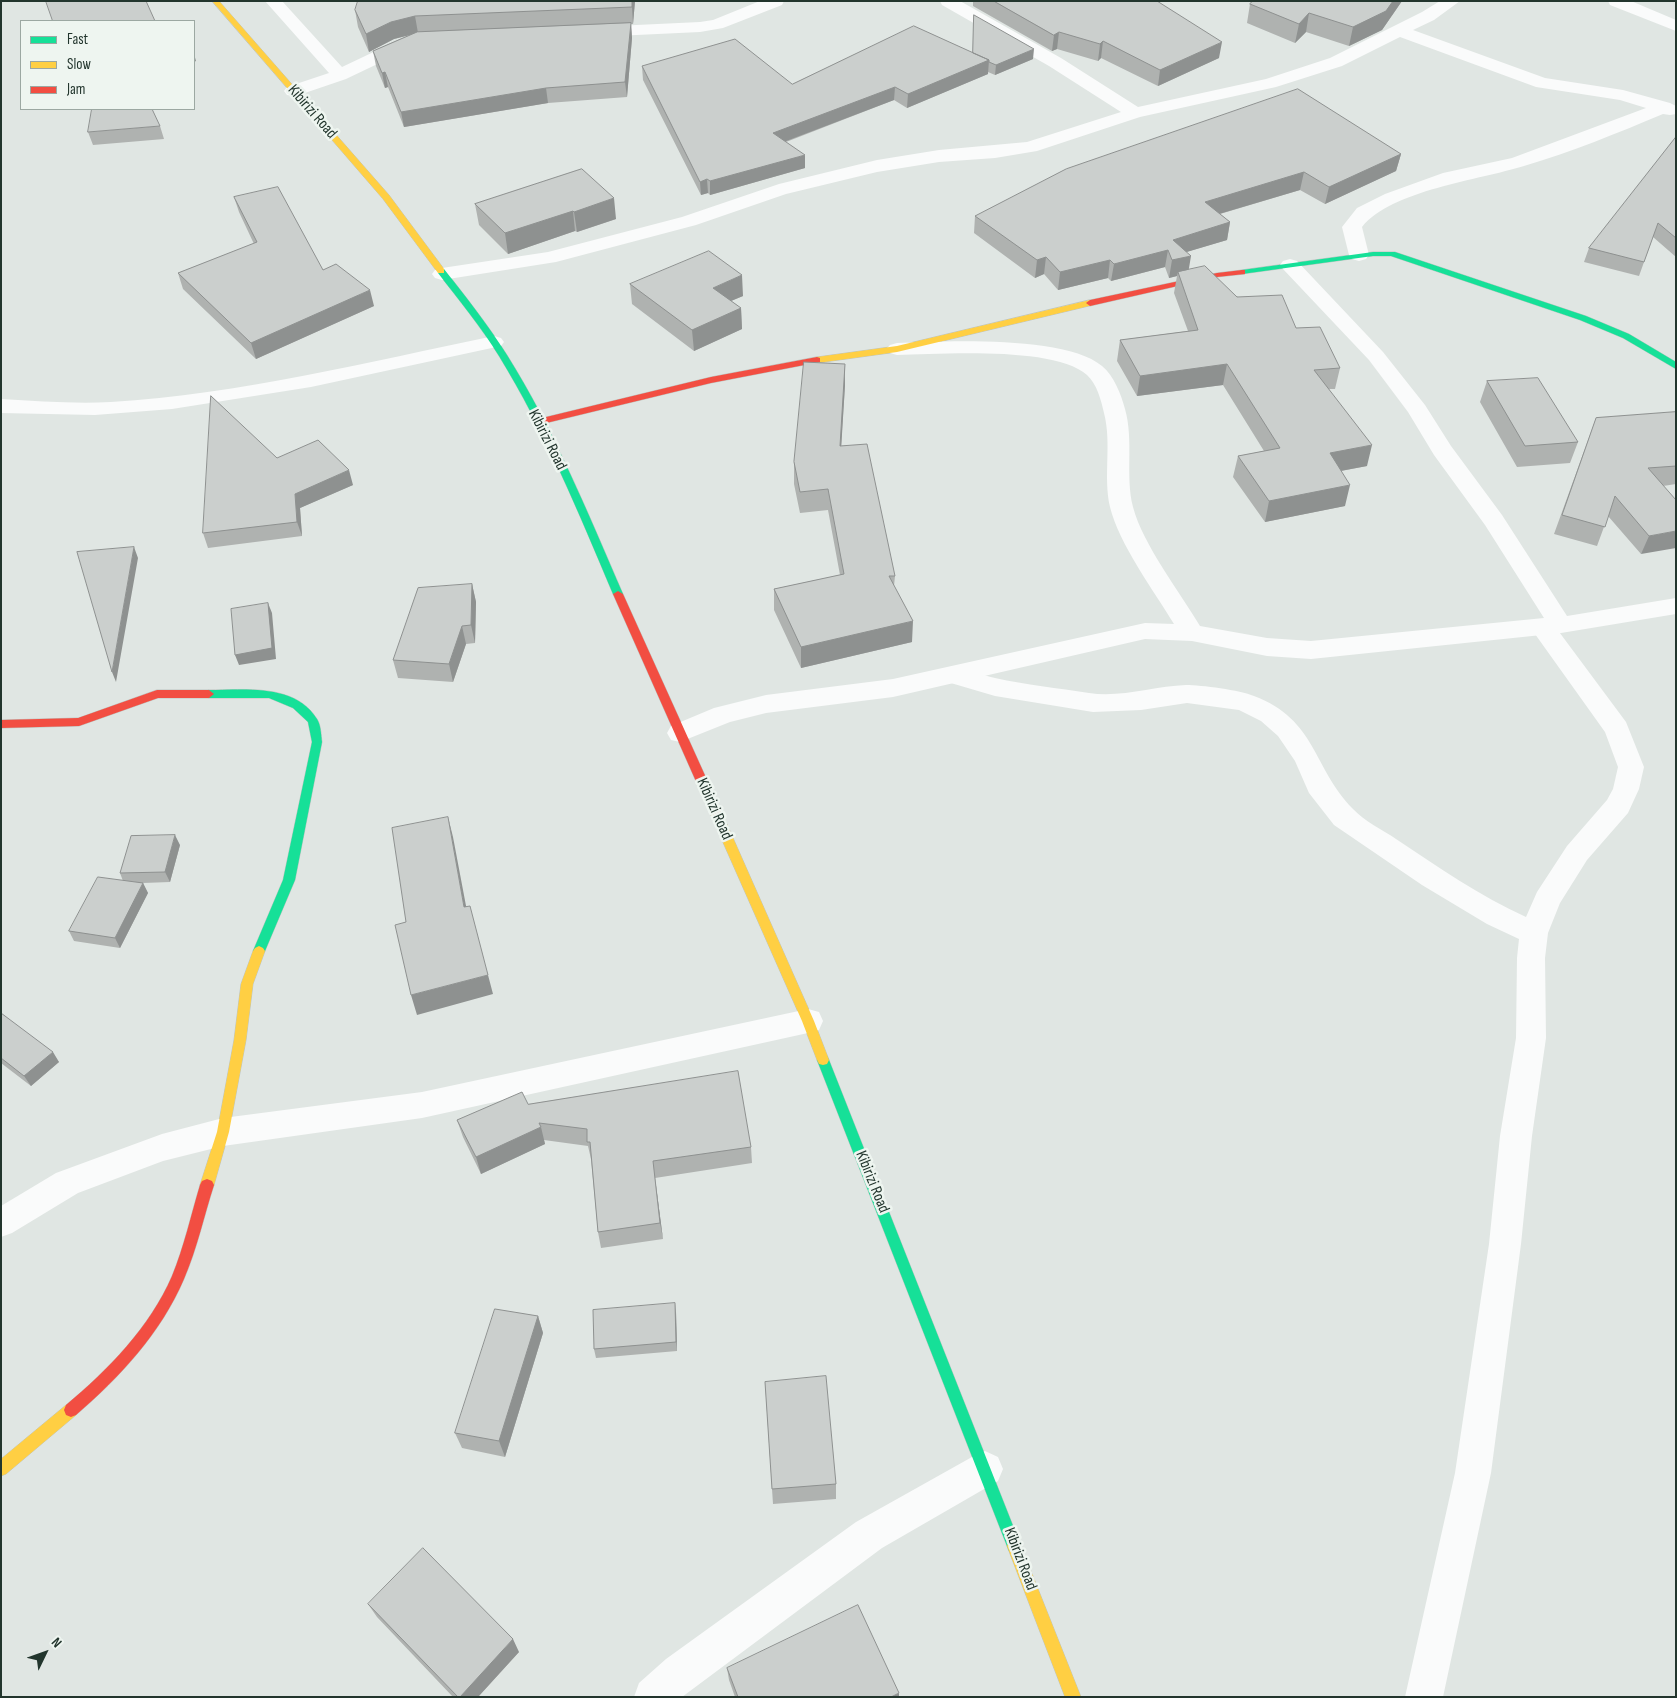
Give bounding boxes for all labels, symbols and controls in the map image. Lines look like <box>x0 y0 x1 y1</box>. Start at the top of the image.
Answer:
legend <box>20 20 195 110</box>
text: Fast <box>67 30 88 49</box>
text: Slow <box>67 55 91 74</box>
text: Jam <box>67 80 85 99</box>
street label: Kibirizi Road <box>283 81 341 143</box>
street label: Kibirizi Road <box>524 407 570 473</box>
street label: Kibirizi Road <box>692 775 736 843</box>
street label: Kibirizi Road <box>851 1148 893 1216</box>
street label: Kibirizi Road <box>999 1525 1041 1593</box>
north arrow <box>20 1628 70 1678</box>
text: N <box>48 1634 65 1651</box>

